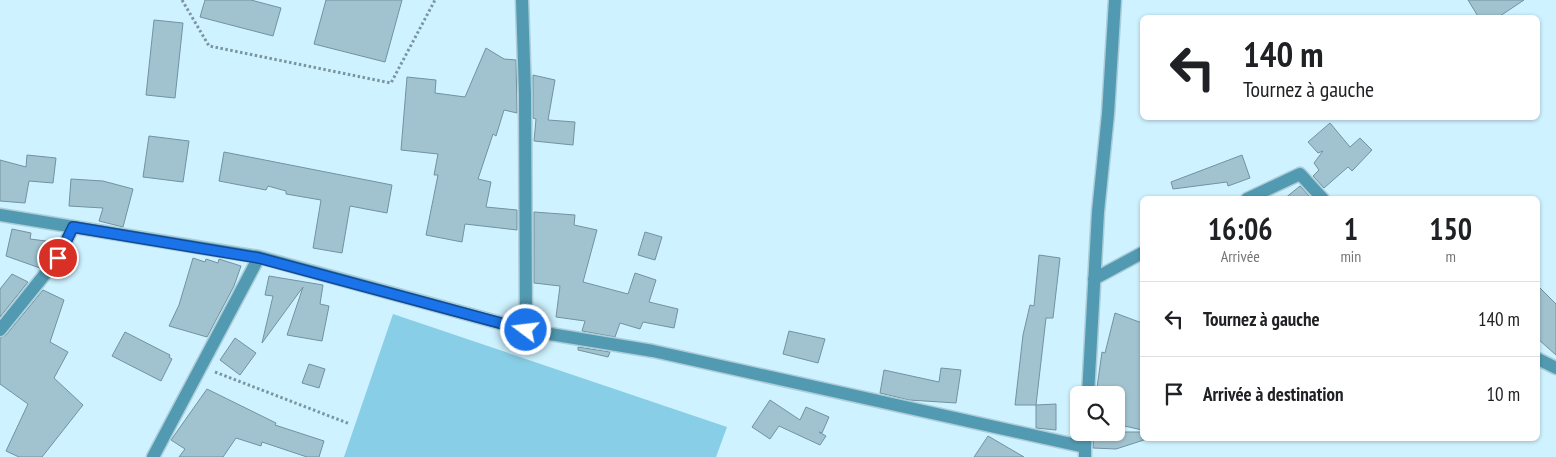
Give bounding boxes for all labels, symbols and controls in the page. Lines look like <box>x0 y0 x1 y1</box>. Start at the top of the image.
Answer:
text: 140 m <box>1243 31 1324 77</box>
icon: left <box>1160 35 1225 100</box>
text: Tournez à gauche <box>1243 75 1374 103</box>
text: 16:06 <box>1208 209 1273 248</box>
text: 1 <box>1344 209 1358 248</box>
text: 150 <box>1429 209 1472 248</box>
pin <box>37 237 79 279</box>
icon: arrive <box>44 244 72 272</box>
text: Arrivée <box>1221 246 1260 266</box>
text: min <box>1340 246 1361 266</box>
text: m <box>1445 246 1456 266</box>
position arrow <box>499 303 551 355</box>
icon: left <box>1160 305 1188 333</box>
text: Tournez à gauche <box>1203 307 1320 331</box>
text: 140 m <box>1478 307 1520 331</box>
icon: arrive <box>1160 380 1188 408</box>
text: Arrivée à destination <box>1203 382 1344 406</box>
text: 10 m <box>1487 382 1520 406</box>
map controls <box>1070 386 1125 441</box>
button: search <box>1070 386 1125 441</box>

